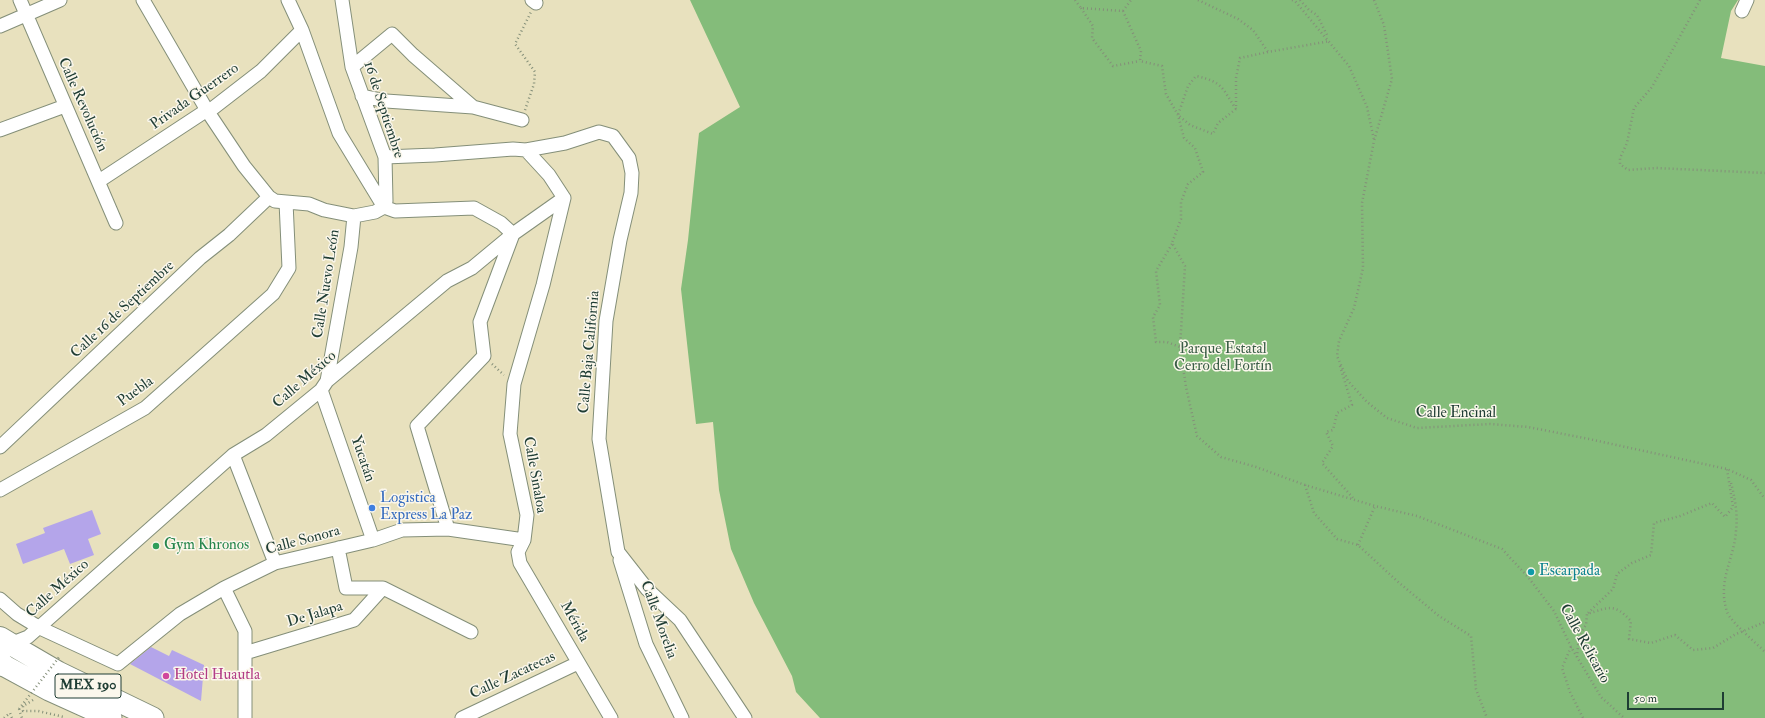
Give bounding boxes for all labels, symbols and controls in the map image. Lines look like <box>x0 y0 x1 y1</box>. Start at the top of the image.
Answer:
street label: Calle Revolución <box>53 55 111 155</box>
street label: 16 de Septiembre <box>359 59 407 161</box>
street label: Privada Guerrero <box>147 60 243 134</box>
street label: Calle Nuevo León <box>310 228 344 340</box>
street label: Calle 16 de Septiembre <box>68 257 178 363</box>
street label: Calle Baja California <box>576 290 604 414</box>
park label: Parque Estatal Cerro del Fortín <box>1174 341 1272 376</box>
street label: Calle México <box>269 347 341 413</box>
street label: Puebla <box>114 373 158 411</box>
street label: Calle Encinal <box>1416 405 1496 423</box>
street label: Yucatán <box>346 433 378 485</box>
street label: Calle Sinaloa <box>518 435 550 515</box>
place label: Logistica Express La Paz <box>380 490 472 525</box>
marker: Logistica Express La Paz <box>367 503 377 513</box>
street label: Calle Sonora <box>264 522 342 560</box>
place label: Gym Khronos <box>164 537 249 555</box>
marker: Gym Khronos <box>151 541 161 551</box>
street label: Calle México <box>23 556 93 622</box>
place label: Escarpada <box>1539 563 1600 581</box>
marker: Escarpada <box>1526 567 1536 577</box>
street label: Calle Morelia <box>636 579 680 661</box>
street label: De Jalapa <box>285 598 345 632</box>
street label: Mérida <box>556 599 592 645</box>
street label: Calle Relicario <box>1555 601 1613 687</box>
street label: Calle Zacatecas <box>467 648 559 704</box>
place label: Hotel Huautla <box>174 667 260 685</box>
marker: Hotel Huautla <box>161 671 171 681</box>
road number: MEX 190 <box>55 674 121 698</box>
scale bar <box>1629 684 1726 710</box>
text: 50 m <box>1634 691 1657 706</box>

